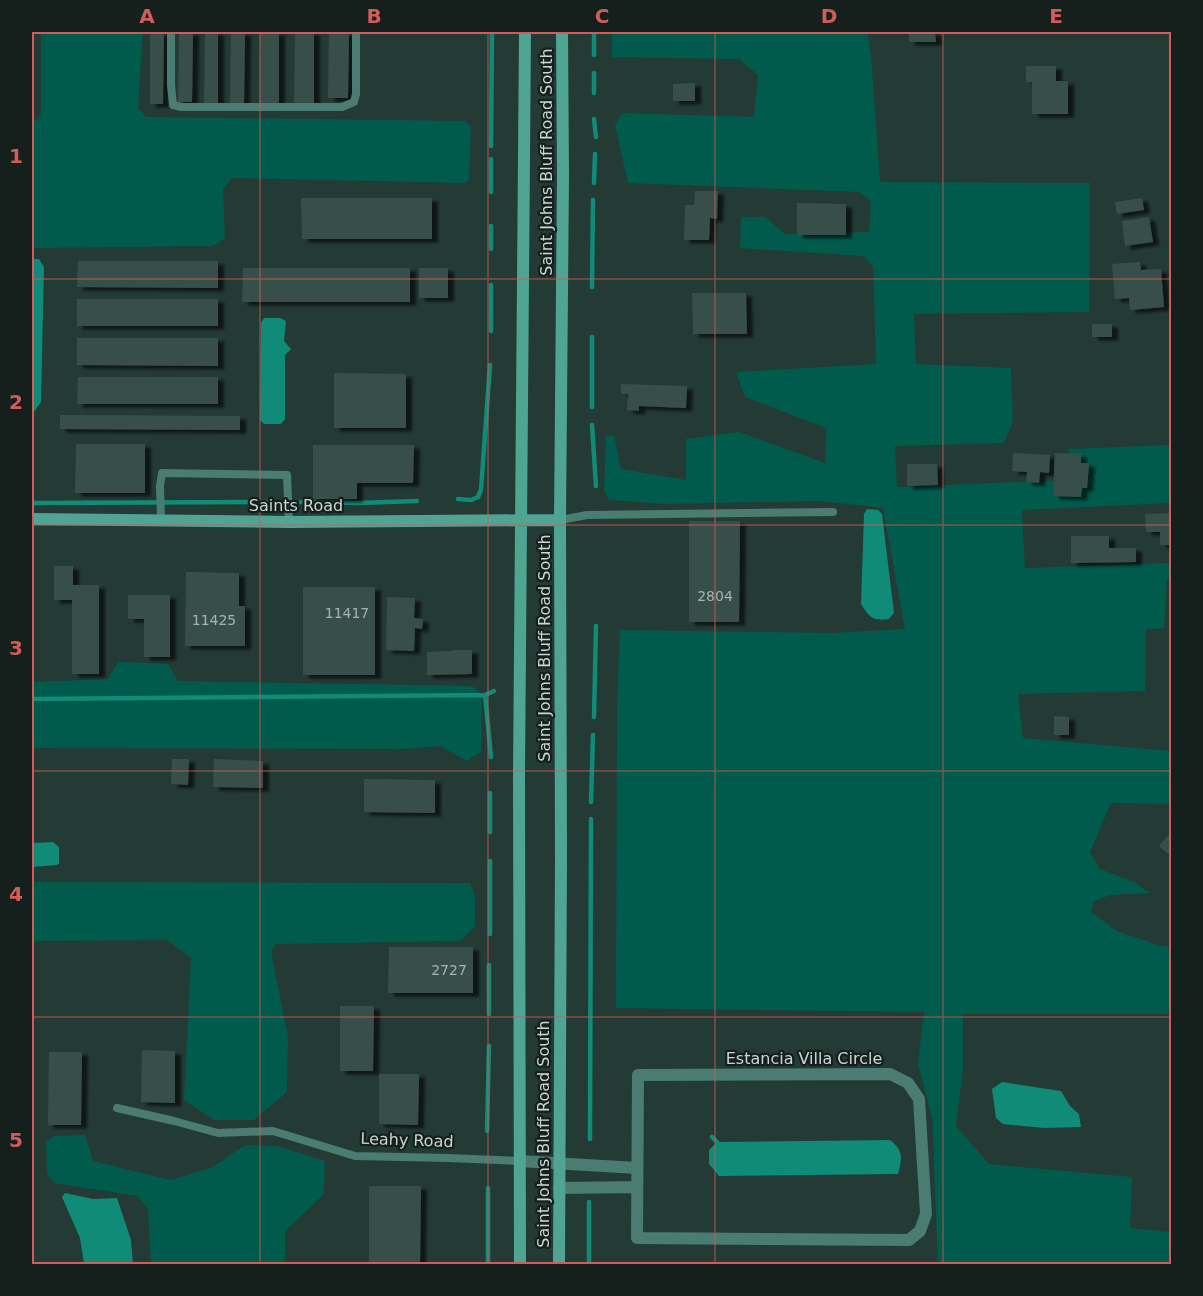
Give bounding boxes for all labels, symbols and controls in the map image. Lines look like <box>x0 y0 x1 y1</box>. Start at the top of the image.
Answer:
text: A <box>139 4 155 28</box>
text: B <box>366 4 382 28</box>
text: C <box>595 4 609 28</box>
text: D <box>821 4 837 28</box>
text: E <box>1049 4 1063 28</box>
street label: Saint Johns Bluff Road South <box>537 48 556 276</box>
text: 1 <box>9 144 23 168</box>
text: 2 <box>9 390 23 414</box>
street label: Saints Road <box>249 496 343 515</box>
street label: Saint Johns Bluff Road South <box>535 534 554 762</box>
house number: 2804 <box>697 588 733 604</box>
house number: 11417 <box>325 605 369 621</box>
house number: 11425 <box>192 612 236 628</box>
text: 3 <box>9 636 23 660</box>
text: 4 <box>9 882 23 906</box>
house number: 2727 <box>431 962 467 978</box>
street label: Saint Johns Bluff Road South <box>534 1020 553 1248</box>
street label: Estancia Villa Circle <box>726 1049 882 1068</box>
text: 5 <box>9 1128 23 1152</box>
street label: Leahy Road <box>360 1129 454 1151</box>

